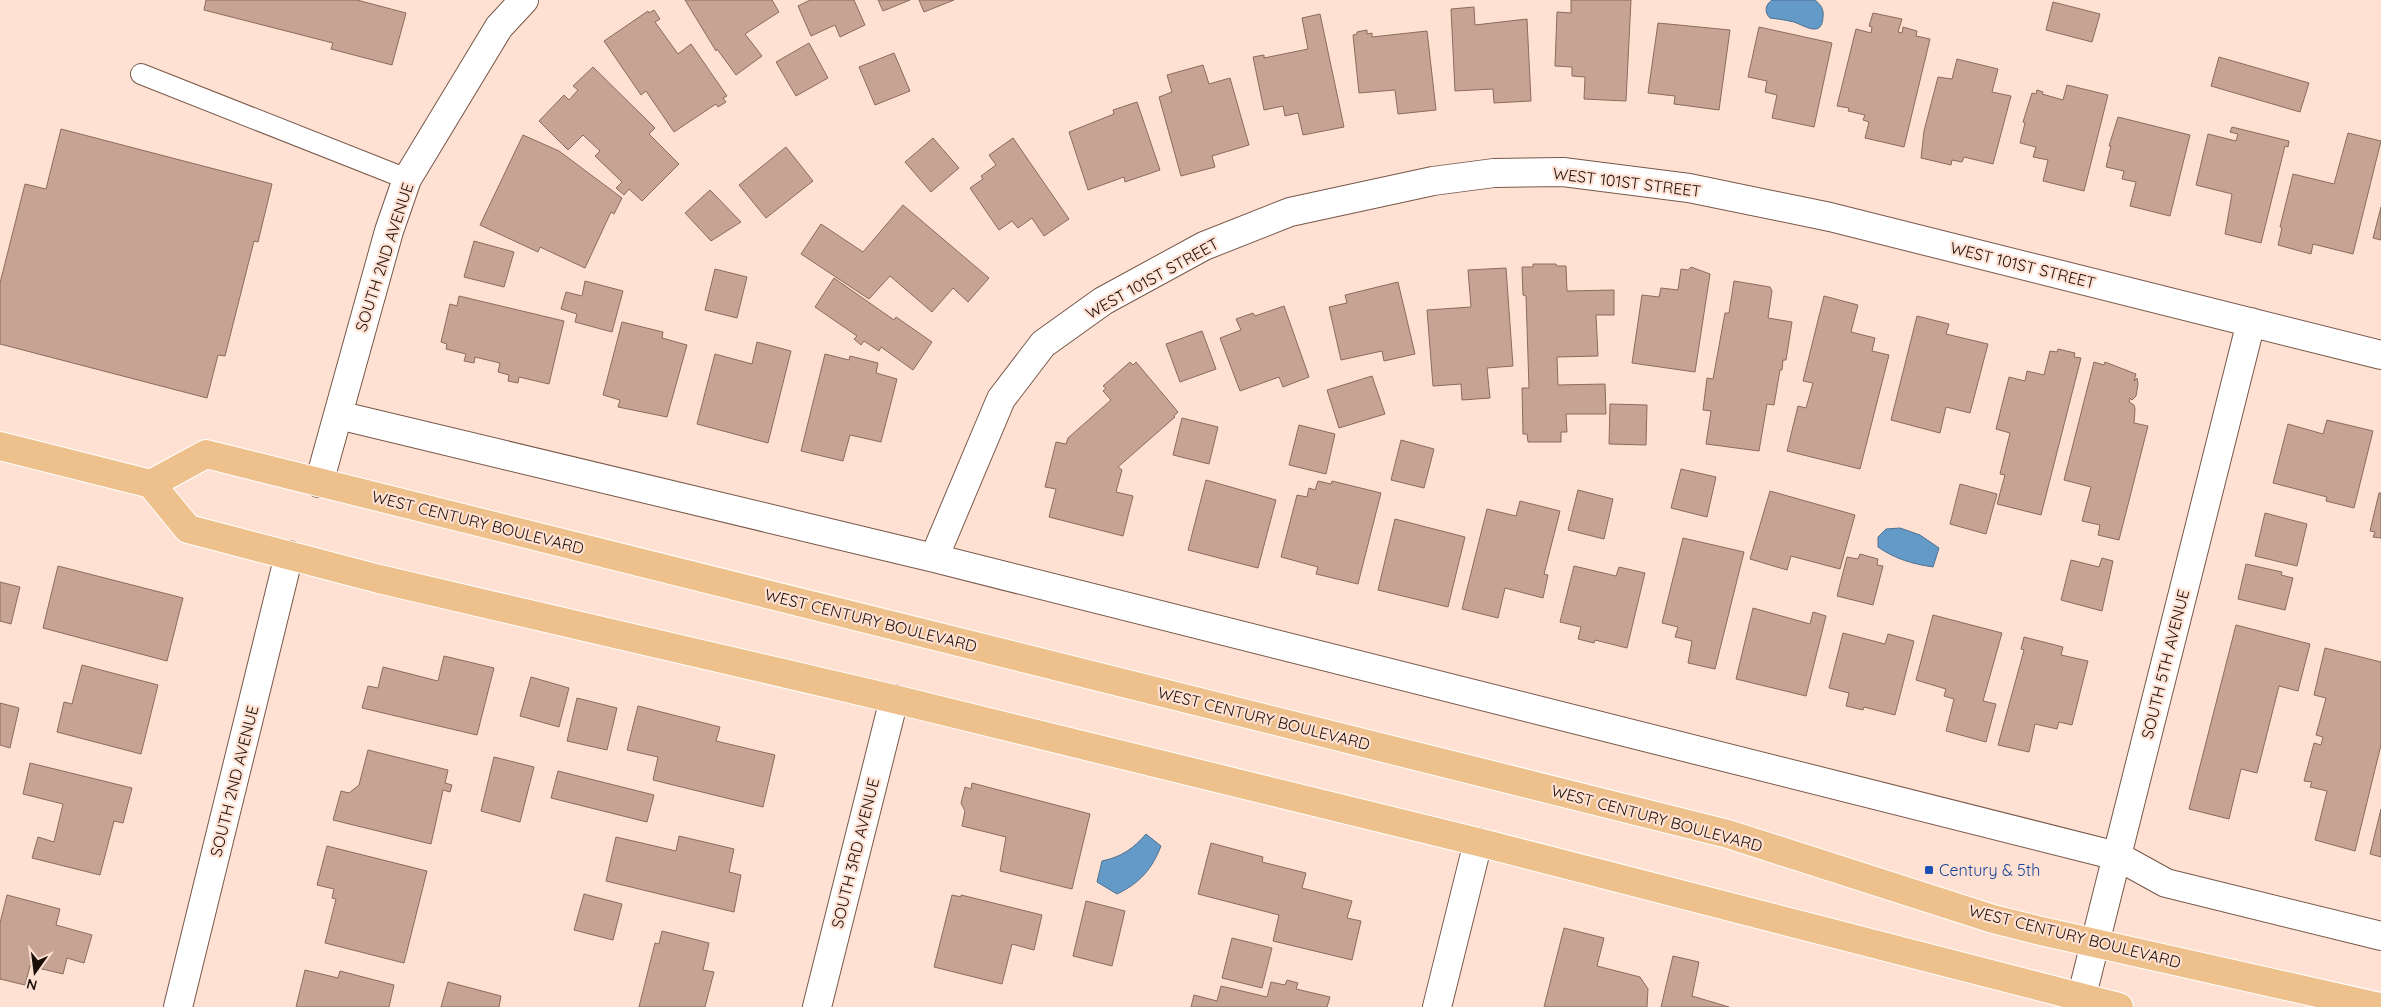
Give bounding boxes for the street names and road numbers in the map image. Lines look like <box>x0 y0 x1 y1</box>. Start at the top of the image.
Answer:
street label: WEST 101ST STREET <box>1552 163 1703 201</box>
street label: SOUTH 2ND AVENUE <box>350 180 418 334</box>
street label: WEST 101ST STREET <box>1082 233 1222 323</box>
street label: WEST 101ST STREET <box>1948 237 2098 293</box>
street label: WEST CENTURY BOULEVARD <box>370 486 586 558</box>
street label: WEST CENTURY BOULEVARD <box>763 584 979 656</box>
street label: SOUTH 5TH AVENUE <box>2137 587 2193 741</box>
street label: WEST CENTURY BOULEVARD <box>1156 682 1372 754</box>
street label: SOUTH 2ND AVENUE <box>206 703 262 859</box>
street label: SOUTH 3RD AVENUE <box>827 776 883 930</box>
street label: WEST CENTURY BOULEVARD <box>1549 780 1765 856</box>
street label: WEST CENTURY BOULEVARD <box>1967 900 2183 972</box>

